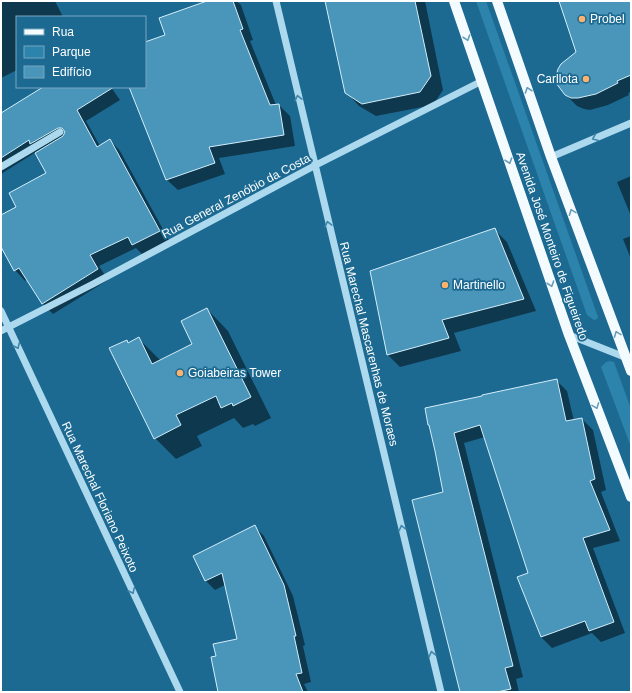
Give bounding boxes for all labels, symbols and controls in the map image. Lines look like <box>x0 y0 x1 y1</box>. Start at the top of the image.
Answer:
place label: Probel <box>590 12 625 26</box>
marker: Probel <box>577 14 587 24</box>
legend <box>16 16 146 88</box>
text: Rua <box>52 25 74 39</box>
one-way arrow <box>462 34 471 41</box>
text: Parque <box>52 45 91 59</box>
text: Edifício <box>52 65 92 79</box>
place label: Carllota <box>537 72 578 86</box>
marker: Carllota <box>581 74 591 84</box>
one-way arrow <box>524 87 532 94</box>
one-way arrow <box>295 95 303 101</box>
one-way arrow <box>592 134 599 142</box>
street label: Avenida José Monteiro de Figueiredo <box>513 150 591 342</box>
street label: Rua General Zenóbio da Costa <box>159 151 313 241</box>
one-way arrow <box>505 157 513 164</box>
one-way arrow <box>568 209 576 216</box>
one-way arrow <box>325 221 333 228</box>
street label: Rua Marechal Mascarenhas de Moraes <box>337 240 401 448</box>
place label: Martinello <box>453 278 505 292</box>
marker: Martinello <box>440 280 450 290</box>
one-way arrow <box>547 280 555 287</box>
one-way arrow <box>614 331 622 338</box>
one-way arrow <box>12 342 20 350</box>
place label: Goiabeiras Tower <box>188 366 281 380</box>
marker: Goiabeiras Tower <box>175 368 185 378</box>
one-way arrow <box>592 402 600 409</box>
street label: Rua Marechal Floriano Peixoto <box>59 419 141 575</box>
one-way arrow <box>398 525 406 531</box>
one-way arrow <box>127 586 135 594</box>
one-way arrow <box>428 651 437 658</box>

